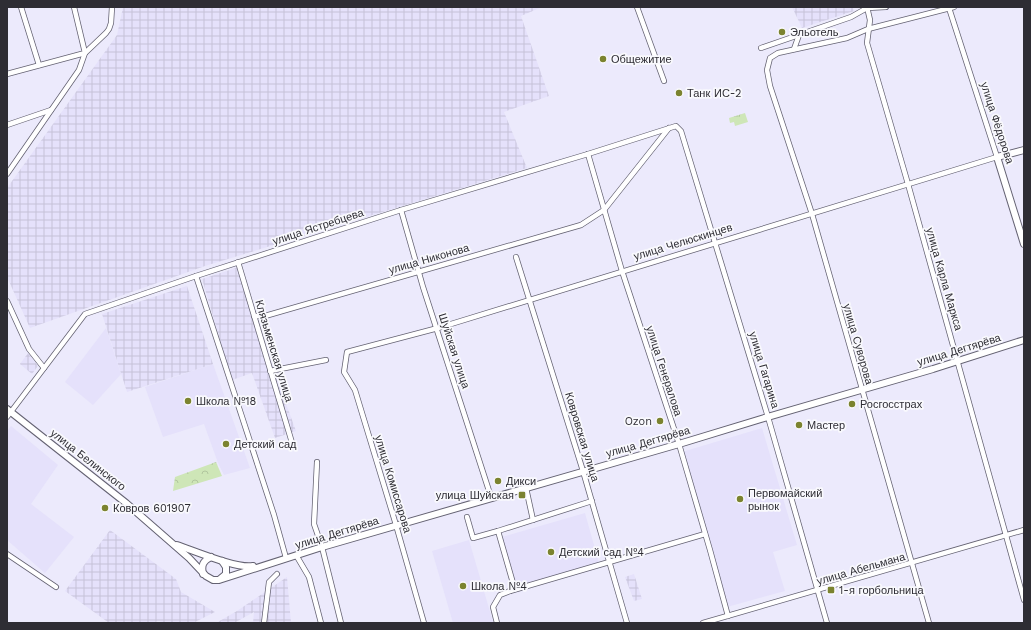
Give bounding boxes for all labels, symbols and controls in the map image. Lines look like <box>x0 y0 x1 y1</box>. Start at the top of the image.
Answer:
place label: Эльотель <box>790 26 839 39</box>
marker: Эльотель <box>777 27 787 37</box>
place label: Общежитие <box>611 53 672 66</box>
marker: Общежитие <box>598 54 608 64</box>
street label: улица Фёдорова <box>978 81 1017 166</box>
place label: Танк ИС-2 <box>687 87 741 100</box>
marker: Танк ИС-2 <box>674 88 684 98</box>
street label: улица Ястребцева <box>271 206 366 248</box>
street label: улица Челюскинцев <box>632 221 734 263</box>
street label: улица Карла Маркса <box>923 226 965 333</box>
street label: улица Никонова <box>387 241 472 277</box>
street label: Клязьменская улица <box>252 298 296 404</box>
street label: улица Суворова <box>840 302 876 387</box>
street label: Шуйская улица <box>436 312 473 391</box>
street label: улица Генералова <box>643 324 685 419</box>
street label: улица Гагарина <box>746 330 782 411</box>
street label: улица Дегтярёва <box>916 331 1003 369</box>
street label: Ковровская улица <box>562 391 602 484</box>
place label: Школа №18 <box>196 395 257 408</box>
marker: Школа №18 <box>183 396 193 406</box>
place label: Росгосстрах <box>860 398 923 411</box>
marker: Росгосстрах <box>847 399 857 409</box>
place label: Ozon <box>625 415 652 428</box>
marker: Ozon <box>655 416 665 426</box>
place label: Мастер <box>807 419 845 432</box>
marker: Мастер <box>794 420 804 430</box>
street label: улица Дегтярёва <box>605 424 692 460</box>
street label: улица Белинского <box>48 427 128 493</box>
street label: улица Комиссарова <box>372 434 414 535</box>
place label: Детский сад <box>234 438 297 451</box>
marker: Детский сад <box>221 439 231 449</box>
place label: Дикси <box>506 475 536 488</box>
marker: Дикси <box>493 476 503 486</box>
place label: Первомайский рынок <box>748 487 822 513</box>
place label: улица Шуйская <box>436 489 514 502</box>
marker: улица Шуйская <box>517 490 527 500</box>
marker: Первомайский рынок <box>735 494 745 504</box>
place label: Ковров 601907 <box>113 502 191 515</box>
marker: Ковров 601907 <box>100 503 110 513</box>
street label: улица Дегтярёва <box>294 514 381 552</box>
place label: Детский сад №4 <box>559 546 644 559</box>
marker: Детский сад №4 <box>546 547 556 557</box>
street label: улица Абельмана <box>815 550 908 588</box>
place label: Школа №4 <box>471 580 527 593</box>
marker: Школа №4 <box>458 581 468 591</box>
place label: 1-я горбольница <box>839 584 924 597</box>
marker: 1-я горбольница <box>826 585 836 595</box>

